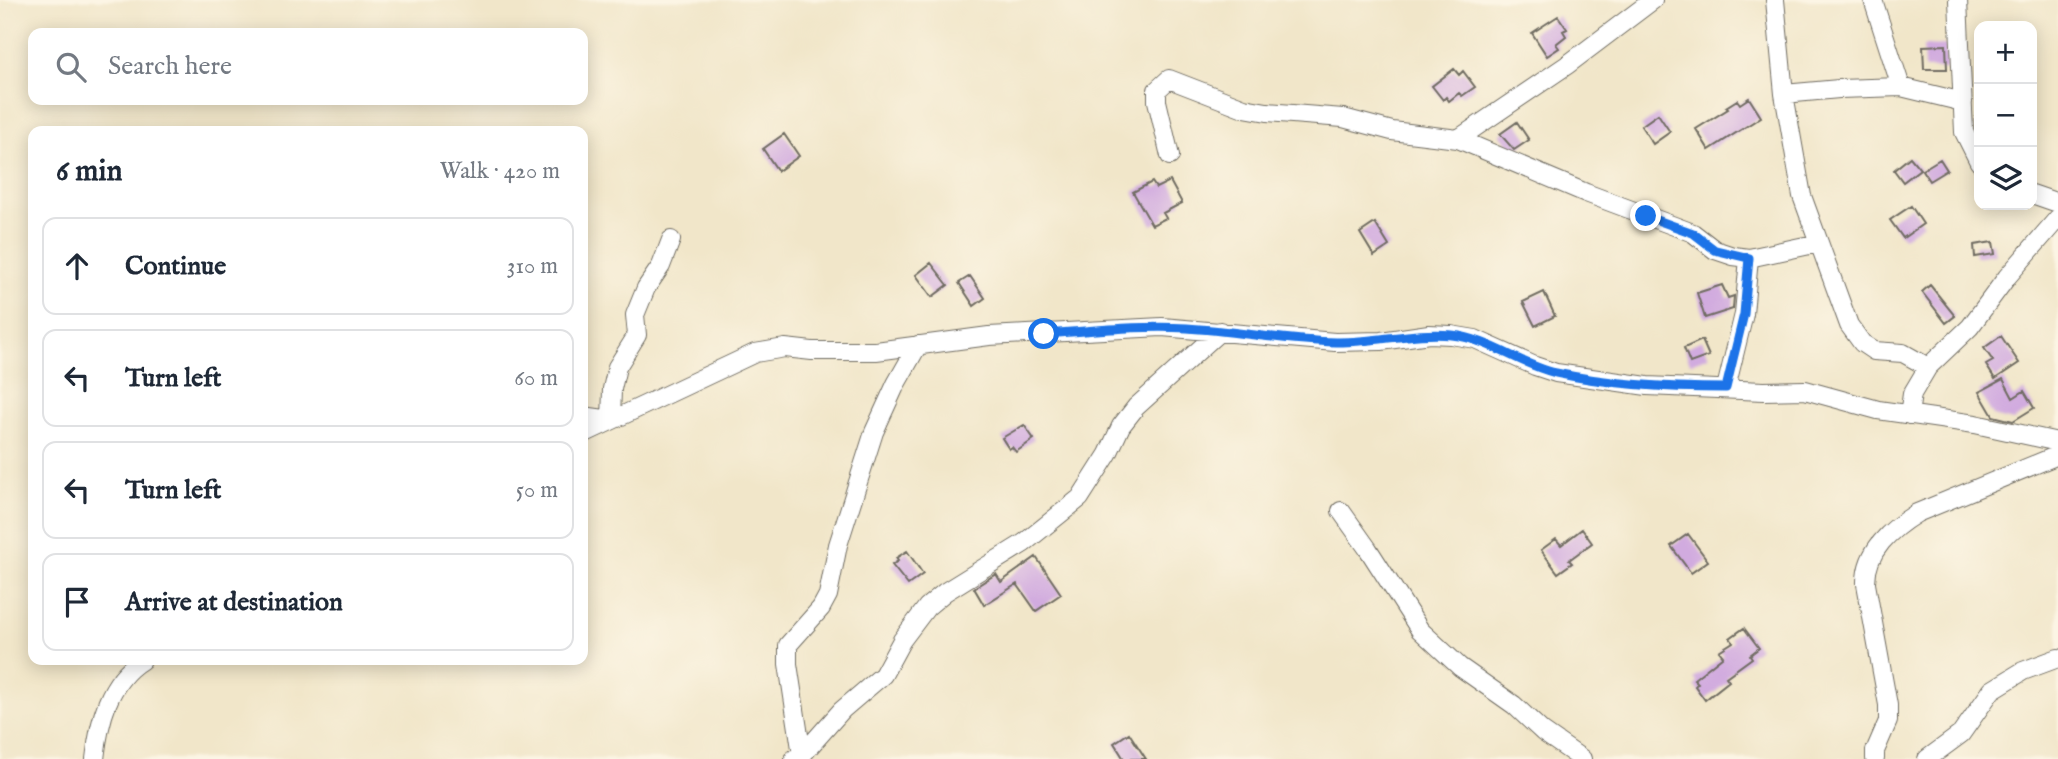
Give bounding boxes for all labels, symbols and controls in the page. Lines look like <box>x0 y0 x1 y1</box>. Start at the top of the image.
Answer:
map controls <box>1974 21 2037 210</box>
button: + <box>1974 21 2037 84</box>
search box <box>28 28 588 105</box>
icon: search <box>52 48 90 86</box>
text: Search here <box>108 50 232 83</box>
button: − <box>1974 84 2037 147</box>
button: layers <box>1974 147 2037 210</box>
text: 6 min <box>56 153 122 191</box>
text: Walk · 420 m <box>440 157 560 186</box>
route end <box>1630 200 1661 231</box>
icon: ahead <box>58 247 96 285</box>
text: Continue <box>125 250 226 283</box>
text: 310 m <box>507 252 558 281</box>
route start <box>1028 318 1059 349</box>
icon: left <box>58 359 96 397</box>
text: Turn left <box>125 362 222 395</box>
text: 60 m <box>514 364 558 393</box>
icon: left <box>58 471 96 509</box>
text: Turn left <box>125 474 222 507</box>
text: 50 m <box>516 476 558 505</box>
icon: arrive <box>58 583 96 621</box>
text: Arrive at destination <box>125 586 343 619</box>

